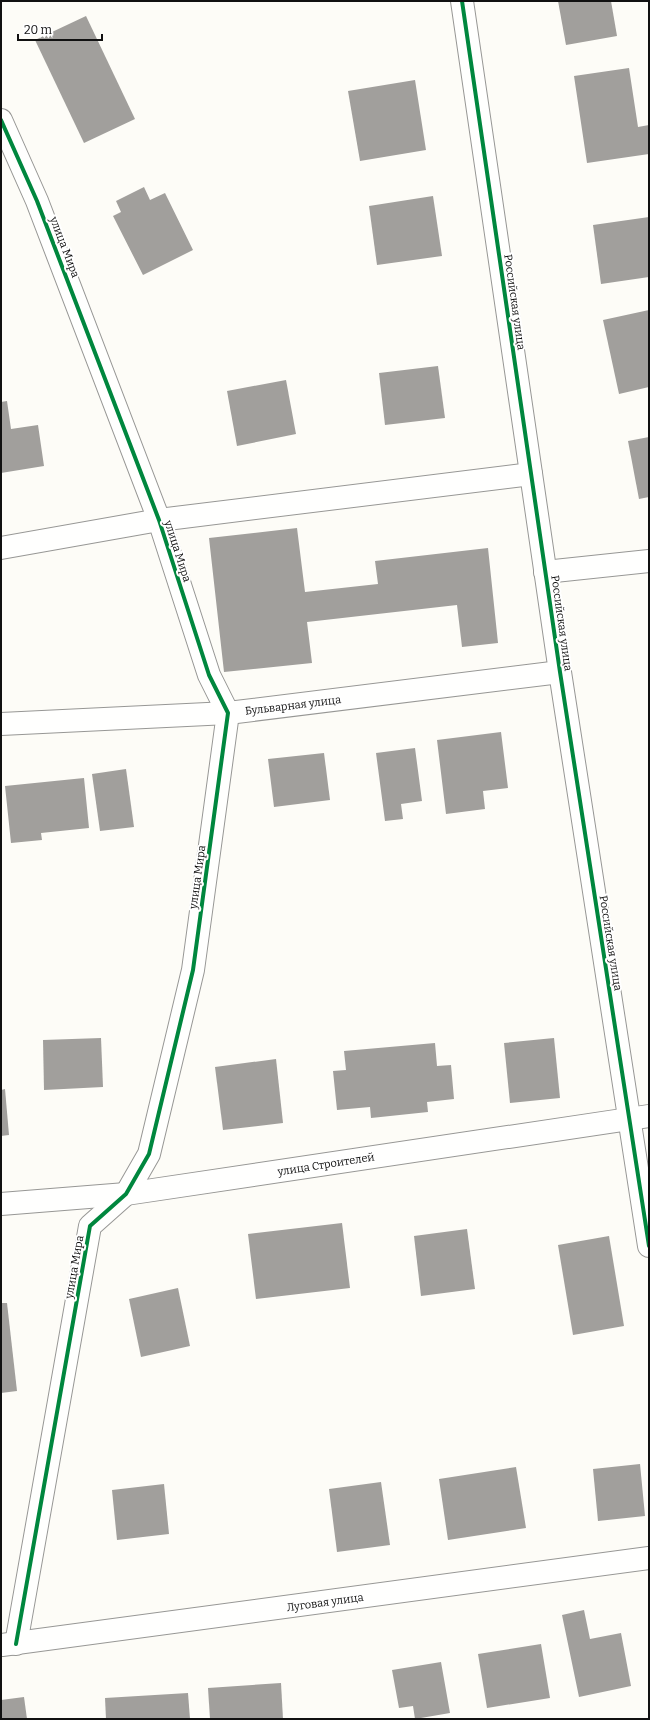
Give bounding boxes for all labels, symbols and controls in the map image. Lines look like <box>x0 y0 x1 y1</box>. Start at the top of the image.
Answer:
scale bar <box>18 16 102 42</box>
text: 20 m <box>24 23 53 37</box>
street label: улица Мира <box>47 214 82 280</box>
street label: Российская улица <box>501 253 528 351</box>
street label: улица Мира <box>161 518 194 584</box>
street label: Российская улица <box>548 574 575 672</box>
street label: Бульварная улица <box>244 693 342 718</box>
street label: улица Мира <box>186 844 208 911</box>
street label: Российская улица <box>597 894 624 992</box>
street label: улица Строителей <box>276 1150 375 1179</box>
street label: улица Мира <box>62 1234 86 1301</box>
street label: Луговая улица <box>286 1591 364 1614</box>

